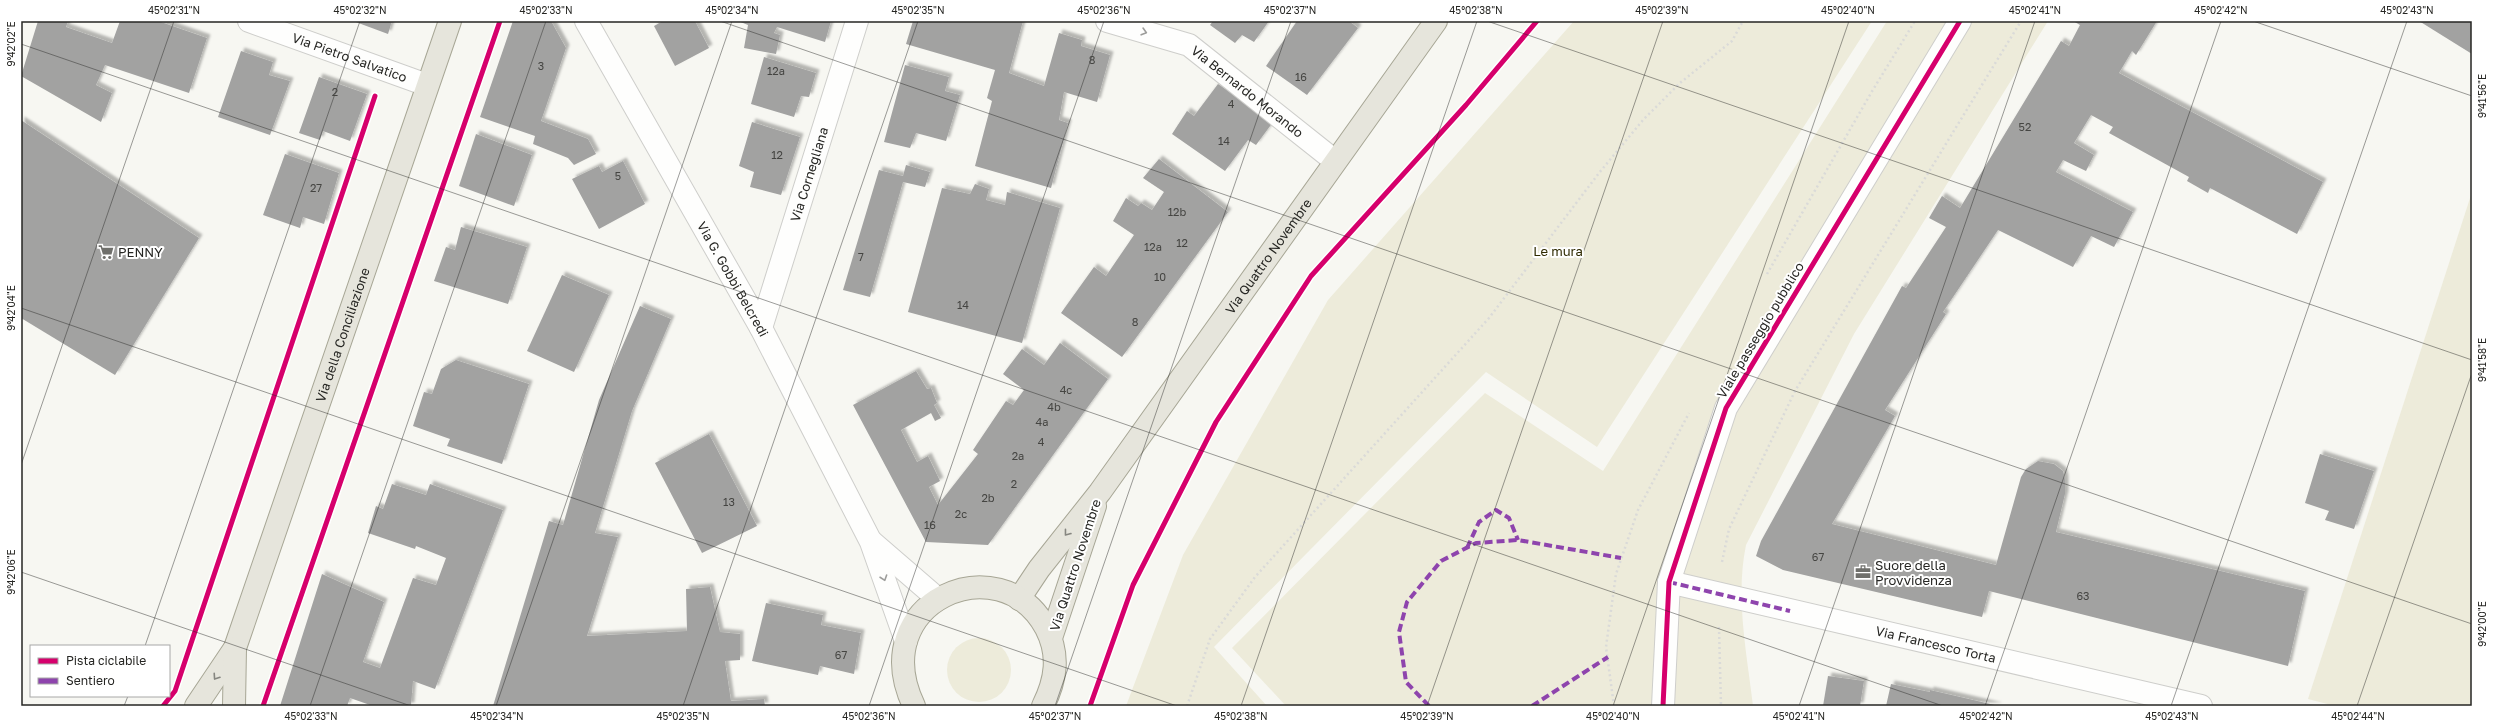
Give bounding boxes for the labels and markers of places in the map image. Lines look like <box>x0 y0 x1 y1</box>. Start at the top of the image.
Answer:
supermarket icon: PENNY <box>97 243 115 261</box>
place label: PENNY <box>118 244 163 260</box>
place label: Suore della Provvidenza <box>1875 557 1952 588</box>
office icon: Suore della Provvidenza <box>1854 563 1872 581</box>

